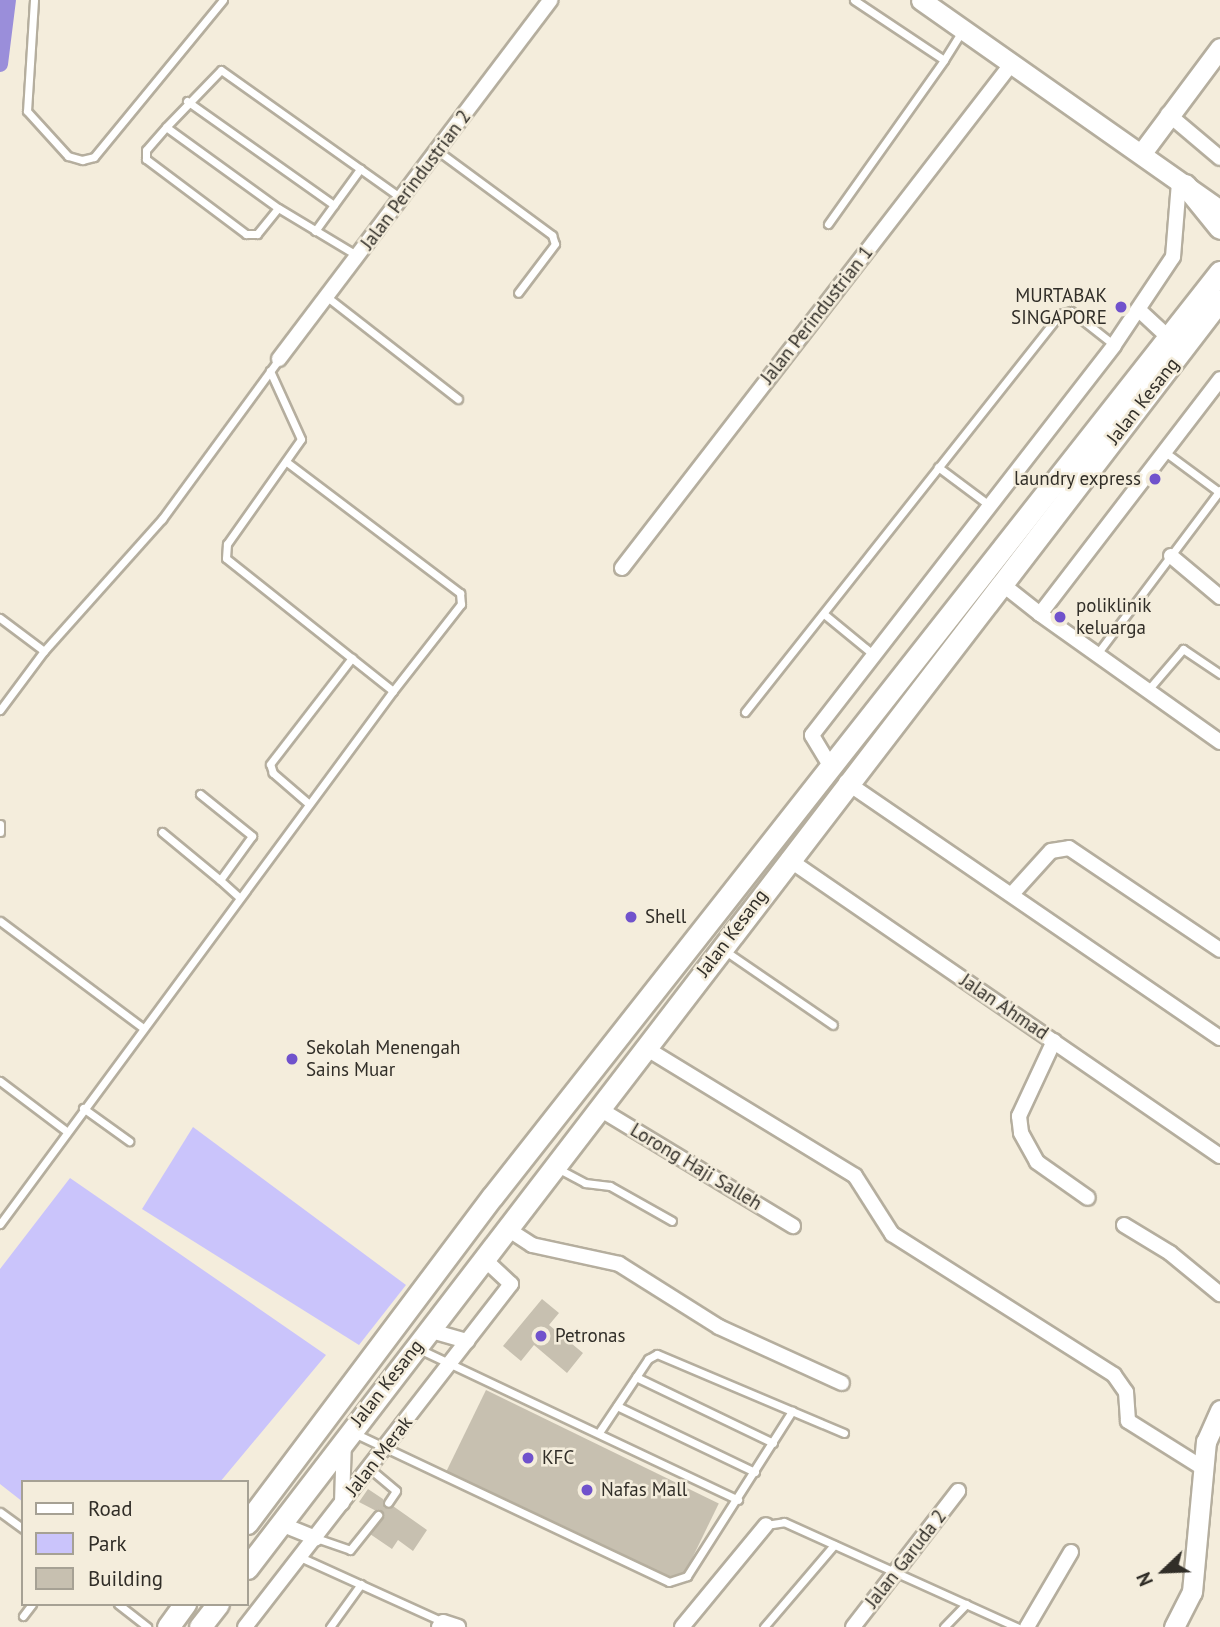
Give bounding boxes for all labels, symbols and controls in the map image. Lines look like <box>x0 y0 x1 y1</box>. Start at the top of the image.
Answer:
street label: Jalan Perindustrian 2 <box>356 106 476 254</box>
street label: Jalan Perindustrian 1 <box>756 242 878 388</box>
place label: MURTABAK SINGAPORE <box>1011 285 1107 329</box>
marker: MURTABAK SINGAPORE <box>1113 299 1129 315</box>
street label: Jalan Kesang <box>1102 353 1184 449</box>
place label: laundry express <box>1013 468 1141 490</box>
marker: laundry express <box>1147 471 1163 487</box>
place label: poliklinik keluarga <box>1076 595 1151 639</box>
marker: poliklinik keluarga <box>1050 607 1070 627</box>
street label: Jalan Kesang <box>692 885 772 981</box>
place label: Shell <box>645 906 686 928</box>
marker: Shell <box>623 909 639 925</box>
street label: Jalan Ahmad <box>955 969 1053 1045</box>
place label: Sekolah Menengah Sains Muar <box>306 1037 460 1081</box>
marker: Sekolah Menengah Sains Muar <box>284 1051 300 1067</box>
street label: Lorong Haji Salleh <box>626 1119 766 1215</box>
place label: Petronas <box>555 1325 625 1347</box>
marker: Petronas <box>533 1328 549 1344</box>
street label: Jalan Kesang <box>346 1335 428 1431</box>
street label: Jalan Merak <box>341 1412 417 1500</box>
place label: KFC <box>542 1447 574 1469</box>
marker: KFC <box>520 1450 536 1466</box>
place label: Nafas Mall <box>601 1479 687 1501</box>
legend <box>21 1480 248 1606</box>
marker: Nafas Mall <box>579 1482 595 1498</box>
text: Road <box>88 1495 132 1522</box>
street label: Jalan Garuda 2 <box>861 1505 951 1613</box>
text: Park <box>88 1530 127 1557</box>
north arrow <box>1129 1536 1199 1606</box>
text: Building <box>88 1565 163 1592</box>
text: N <box>1131 1569 1158 1590</box>

